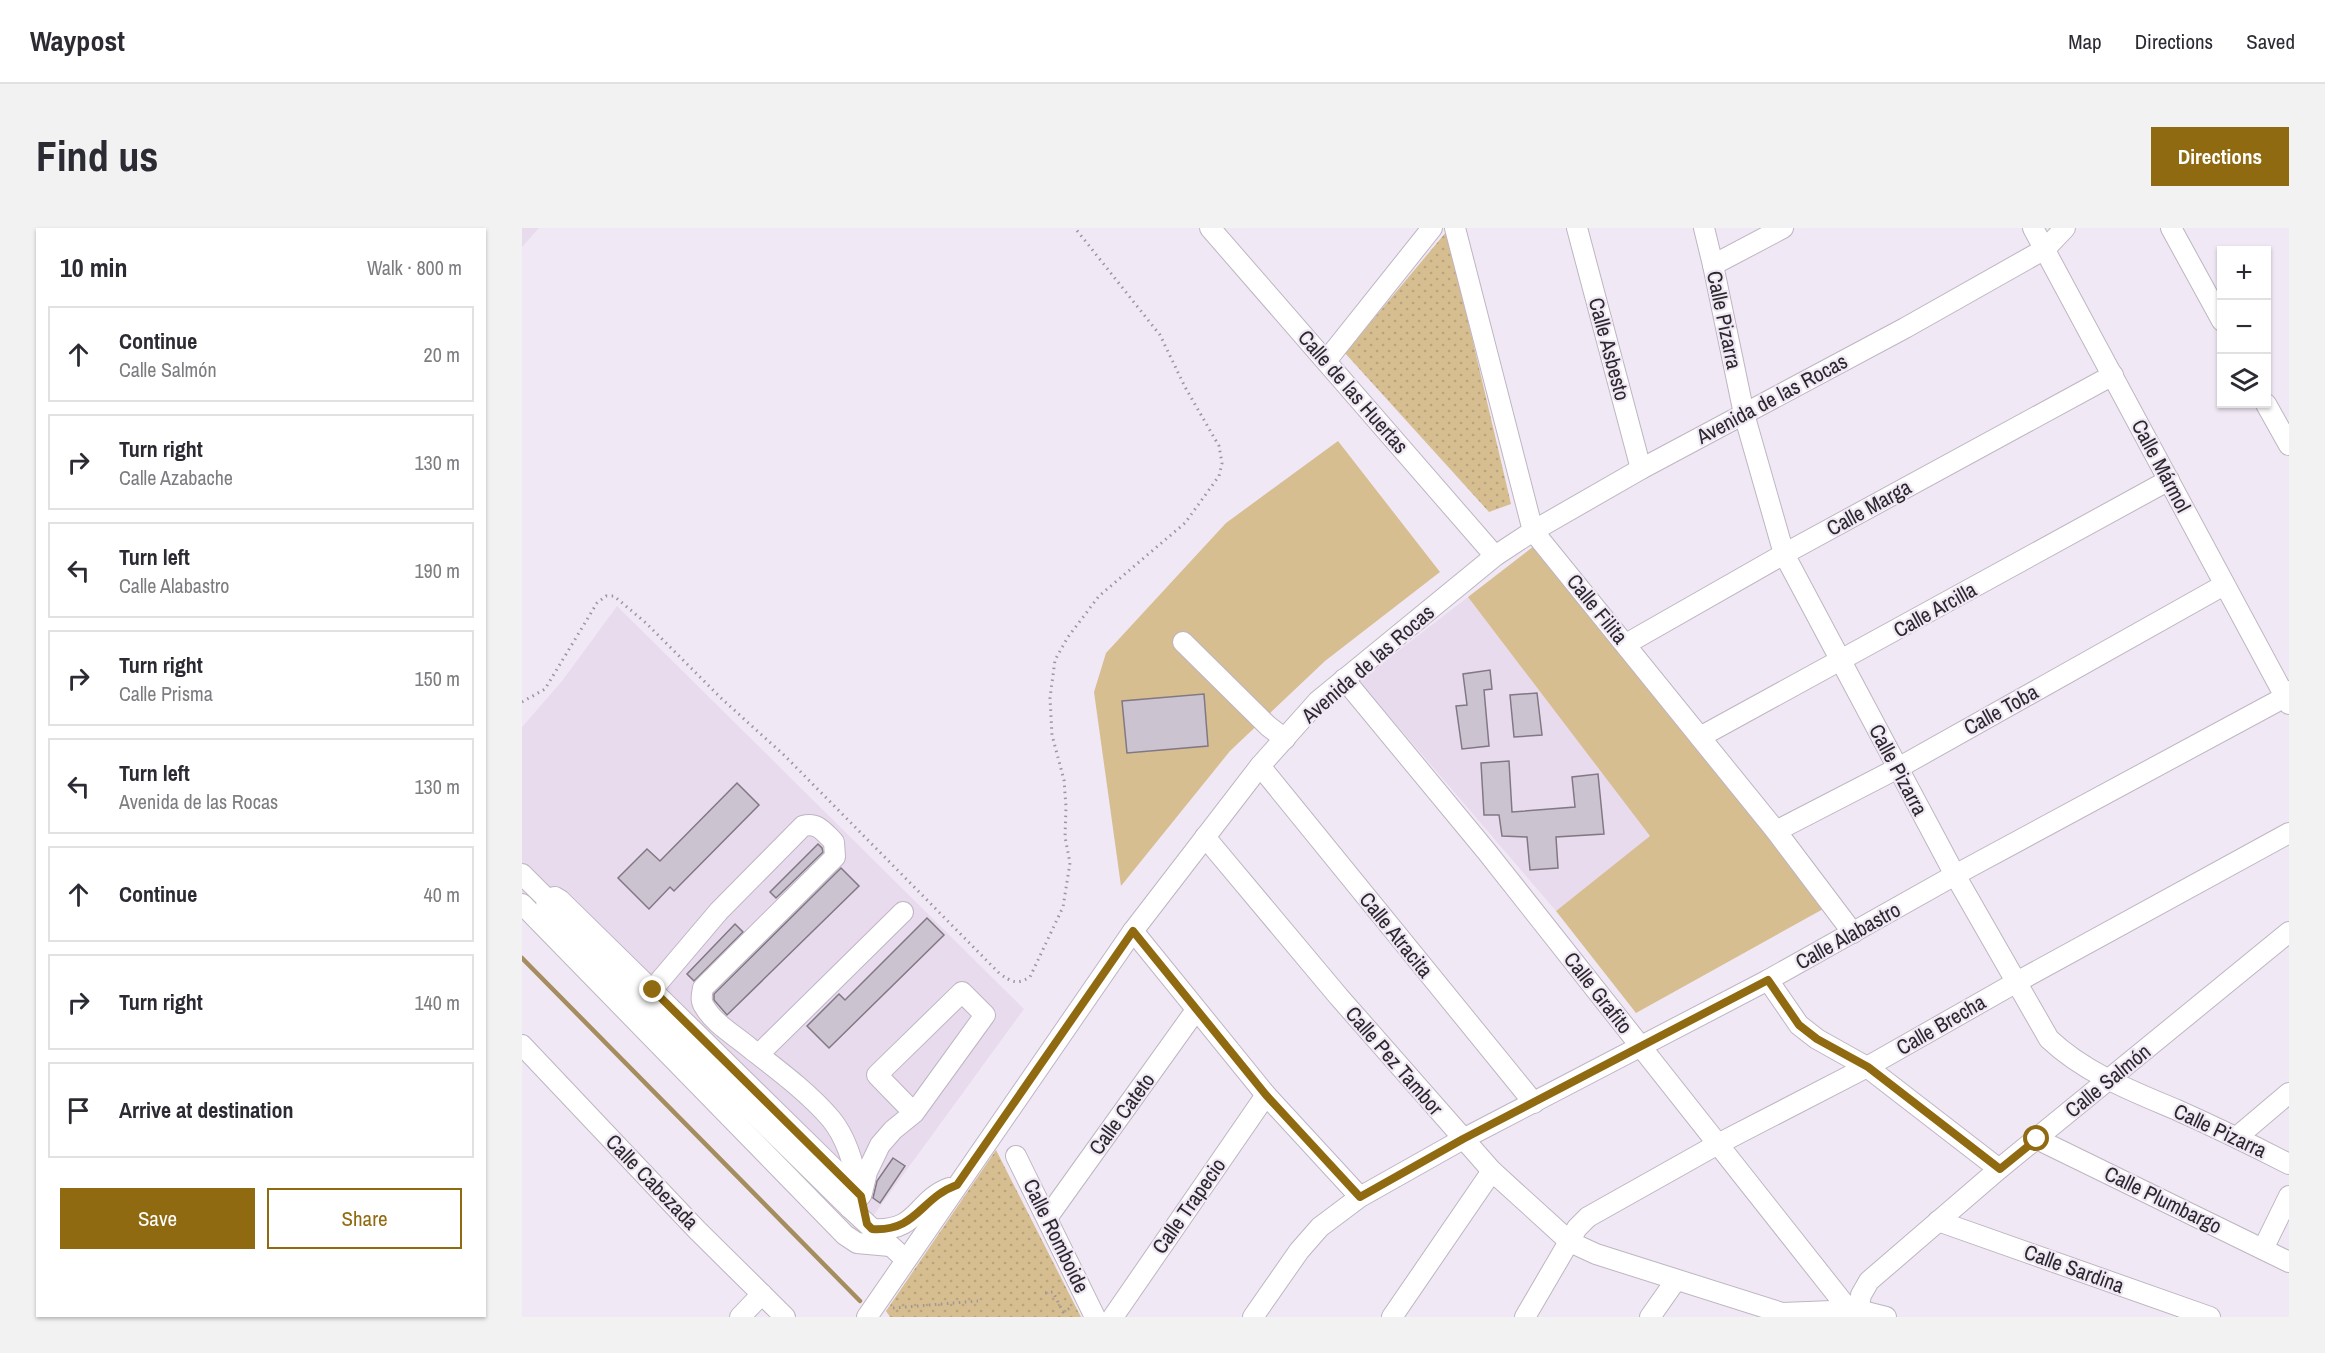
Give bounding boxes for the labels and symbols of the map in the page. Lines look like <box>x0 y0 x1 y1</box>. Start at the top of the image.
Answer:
street label: Calle Pizarra <box>1700 268 1749 372</box>
street label: Calle Asbesto <box>1582 294 1637 403</box>
street label: Calle de las Huertas <box>1292 324 1415 460</box>
street label: Avenida de las Rocas <box>1690 346 1852 451</box>
street label: Calle Mármol <box>2125 414 2198 517</box>
street label: Calle Marga <box>1821 472 1917 543</box>
street label: Calle Filita <box>1560 568 1635 650</box>
street label: Calle Arcilla <box>1888 575 1982 644</box>
street label: Avenida de las Rocas <box>1294 598 1440 730</box>
street label: Calle Toba <box>1958 677 2044 742</box>
street label: Calle Pizarra <box>1862 719 1935 821</box>
street label: Calle Atracita <box>1353 886 1440 984</box>
street label: Calle Alabastro <box>1790 895 1905 976</box>
street label: Calle Grafito <box>1557 946 1640 1040</box>
route end <box>639 976 665 1002</box>
street label: Calle Brecha <box>1891 987 1991 1062</box>
street label: Calle Pez Tambor <box>1339 1000 1450 1122</box>
street label: Calle Salmón <box>2059 1037 2157 1124</box>
street label: Calle Cateto <box>1082 1067 1161 1161</box>
street label: Calle Pizarra <box>2169 1096 2272 1165</box>
route start <box>2023 1125 2049 1151</box>
street label: Calle Cabezada <box>599 1128 706 1236</box>
street label: Calle Trapecio <box>1145 1152 1232 1260</box>
street label: Calle Plumbargo <box>2100 1159 2227 1240</box>
street label: Calle Romboide <box>1016 1174 1097 1298</box>
street label: Calle Sardina <box>2020 1237 2129 1300</box>

